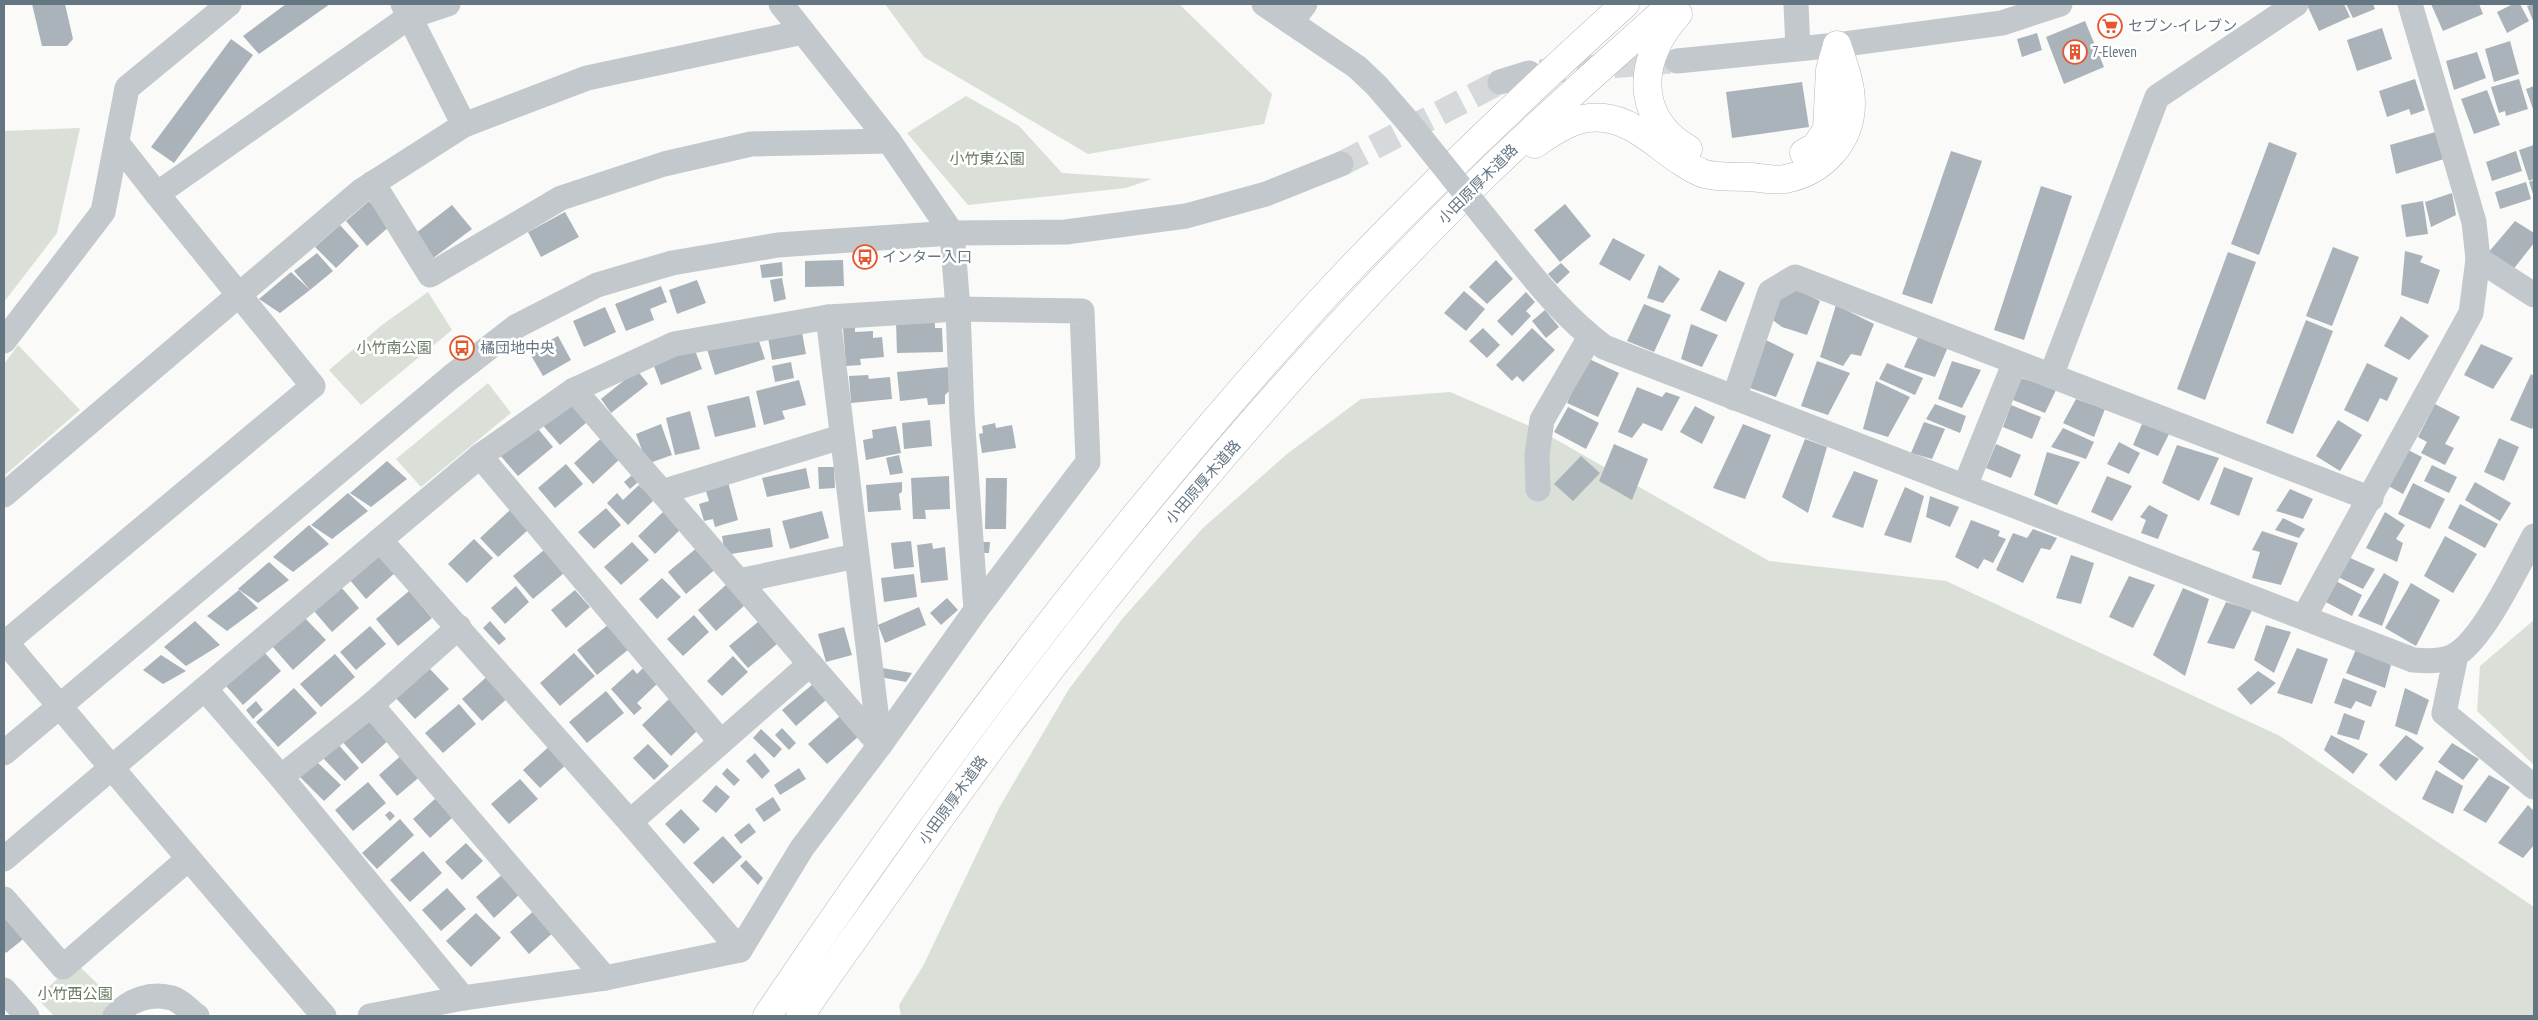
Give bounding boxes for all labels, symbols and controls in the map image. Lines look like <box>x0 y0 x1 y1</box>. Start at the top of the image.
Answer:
supermarket icon: セブン-イレブン <box>2097 13 2123 39</box>
place label: セブン-イレブン <box>2128 16 2237 35</box>
building icon: 7-Eleven <box>2062 39 2088 65</box>
place label: 7-Eleven <box>2092 42 2137 61</box>
street label: 小田原厚木道路 <box>1434 140 1521 227</box>
park label: 小竹東公園 <box>949 149 1025 168</box>
bus stop icon: インター入口 <box>852 244 878 270</box>
place label: インター入口 <box>882 247 972 266</box>
bus stop icon: 橘団地中央 <box>449 335 475 361</box>
park label: 小竹南公園 <box>356 338 432 357</box>
place label: 橘団地中央 <box>480 338 555 357</box>
street label: 小田原厚木道路 <box>1161 436 1244 528</box>
street label: 小田原厚木道路 <box>914 752 991 848</box>
park label: 小竹西公園 <box>37 984 113 1003</box>

